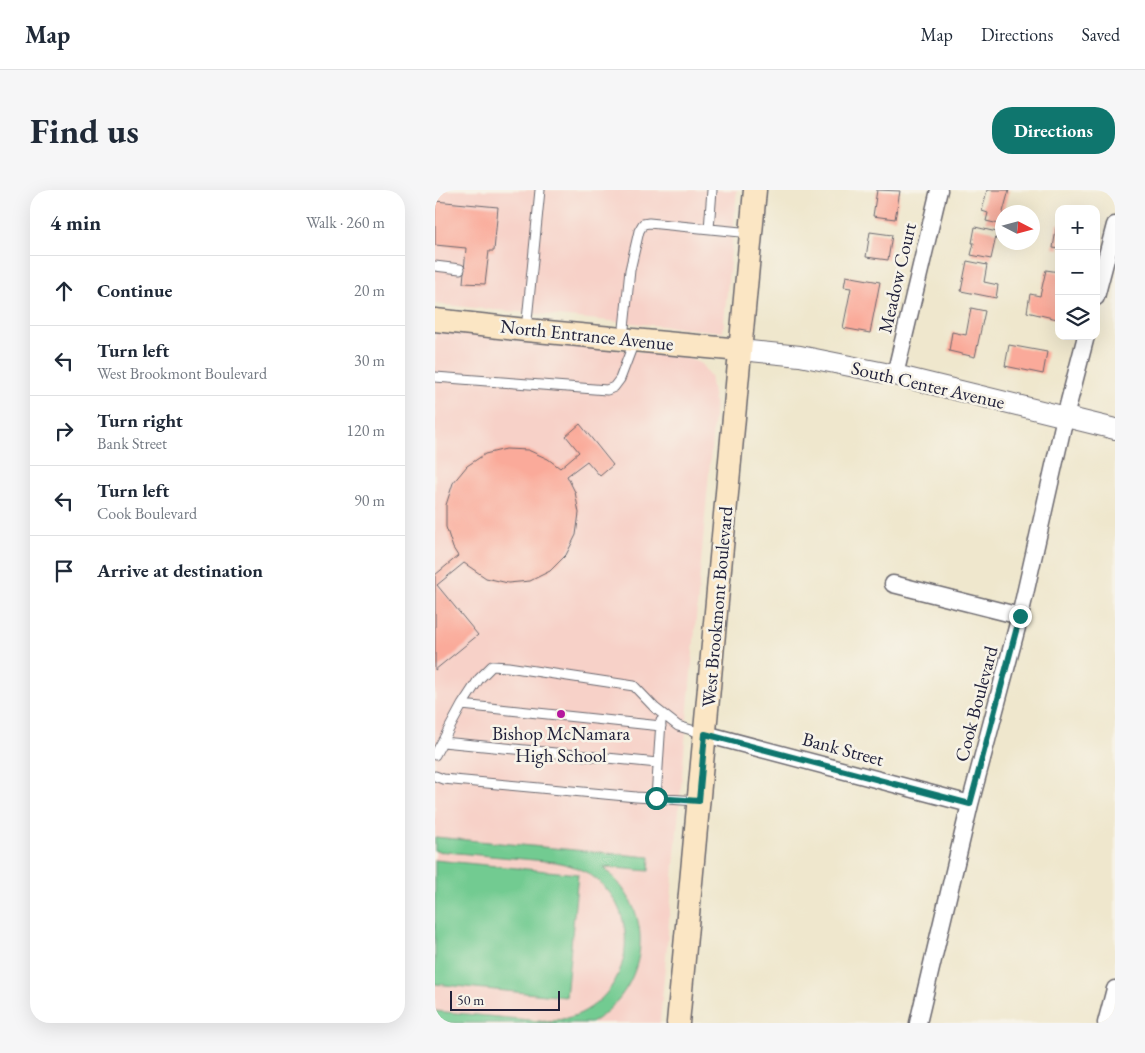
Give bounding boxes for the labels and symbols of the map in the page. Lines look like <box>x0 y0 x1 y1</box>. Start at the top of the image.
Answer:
north arrow <box>995 205 1040 250</box>
street label: Meadow Court <box>872 220 922 336</box>
street label: North Entrance Avenue <box>499 313 675 357</box>
street label: South Center Avenue <box>849 355 1007 415</box>
street label: West Brookmont Boulevard <box>696 505 738 709</box>
route end <box>1009 605 1032 628</box>
street label: Cook Boulevard <box>949 643 1004 765</box>
marker: Bishop McNamara High School <box>555 708 567 720</box>
place label: Bishop McNamara High School <box>492 721 631 768</box>
street label: Bank Street <box>800 726 886 772</box>
route start <box>645 787 668 810</box>
scale bar <box>450 988 560 1011</box>

